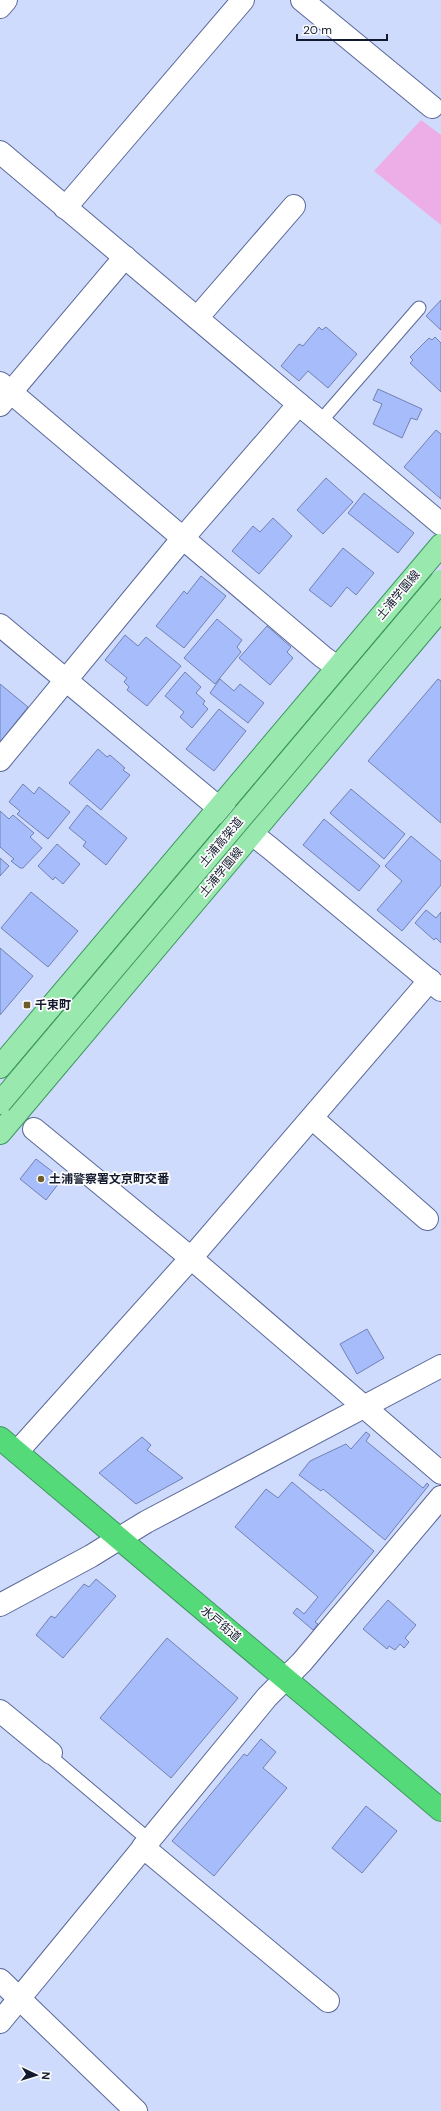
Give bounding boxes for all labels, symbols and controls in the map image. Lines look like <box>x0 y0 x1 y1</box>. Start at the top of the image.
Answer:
scale bar <box>297 16 387 42</box>
text: 20 m <box>303 22 332 38</box>
street label: 土浦学園線 <box>373 567 423 623</box>
street label: 土浦高架道 <box>196 814 246 870</box>
street label: 土浦学園線 <box>196 844 246 900</box>
place label: 千束町 <box>35 997 71 1013</box>
marker: 千束町 <box>22 1000 32 1010</box>
place label: 土浦警察署文京町交番 <box>49 1171 170 1187</box>
marker: 土浦警察署文京町交番 <box>36 1174 46 1184</box>
street label: 水戸街道 <box>197 1602 245 1646</box>
north arrow <box>16 2055 56 2095</box>
text: N <box>39 2071 53 2080</box>

